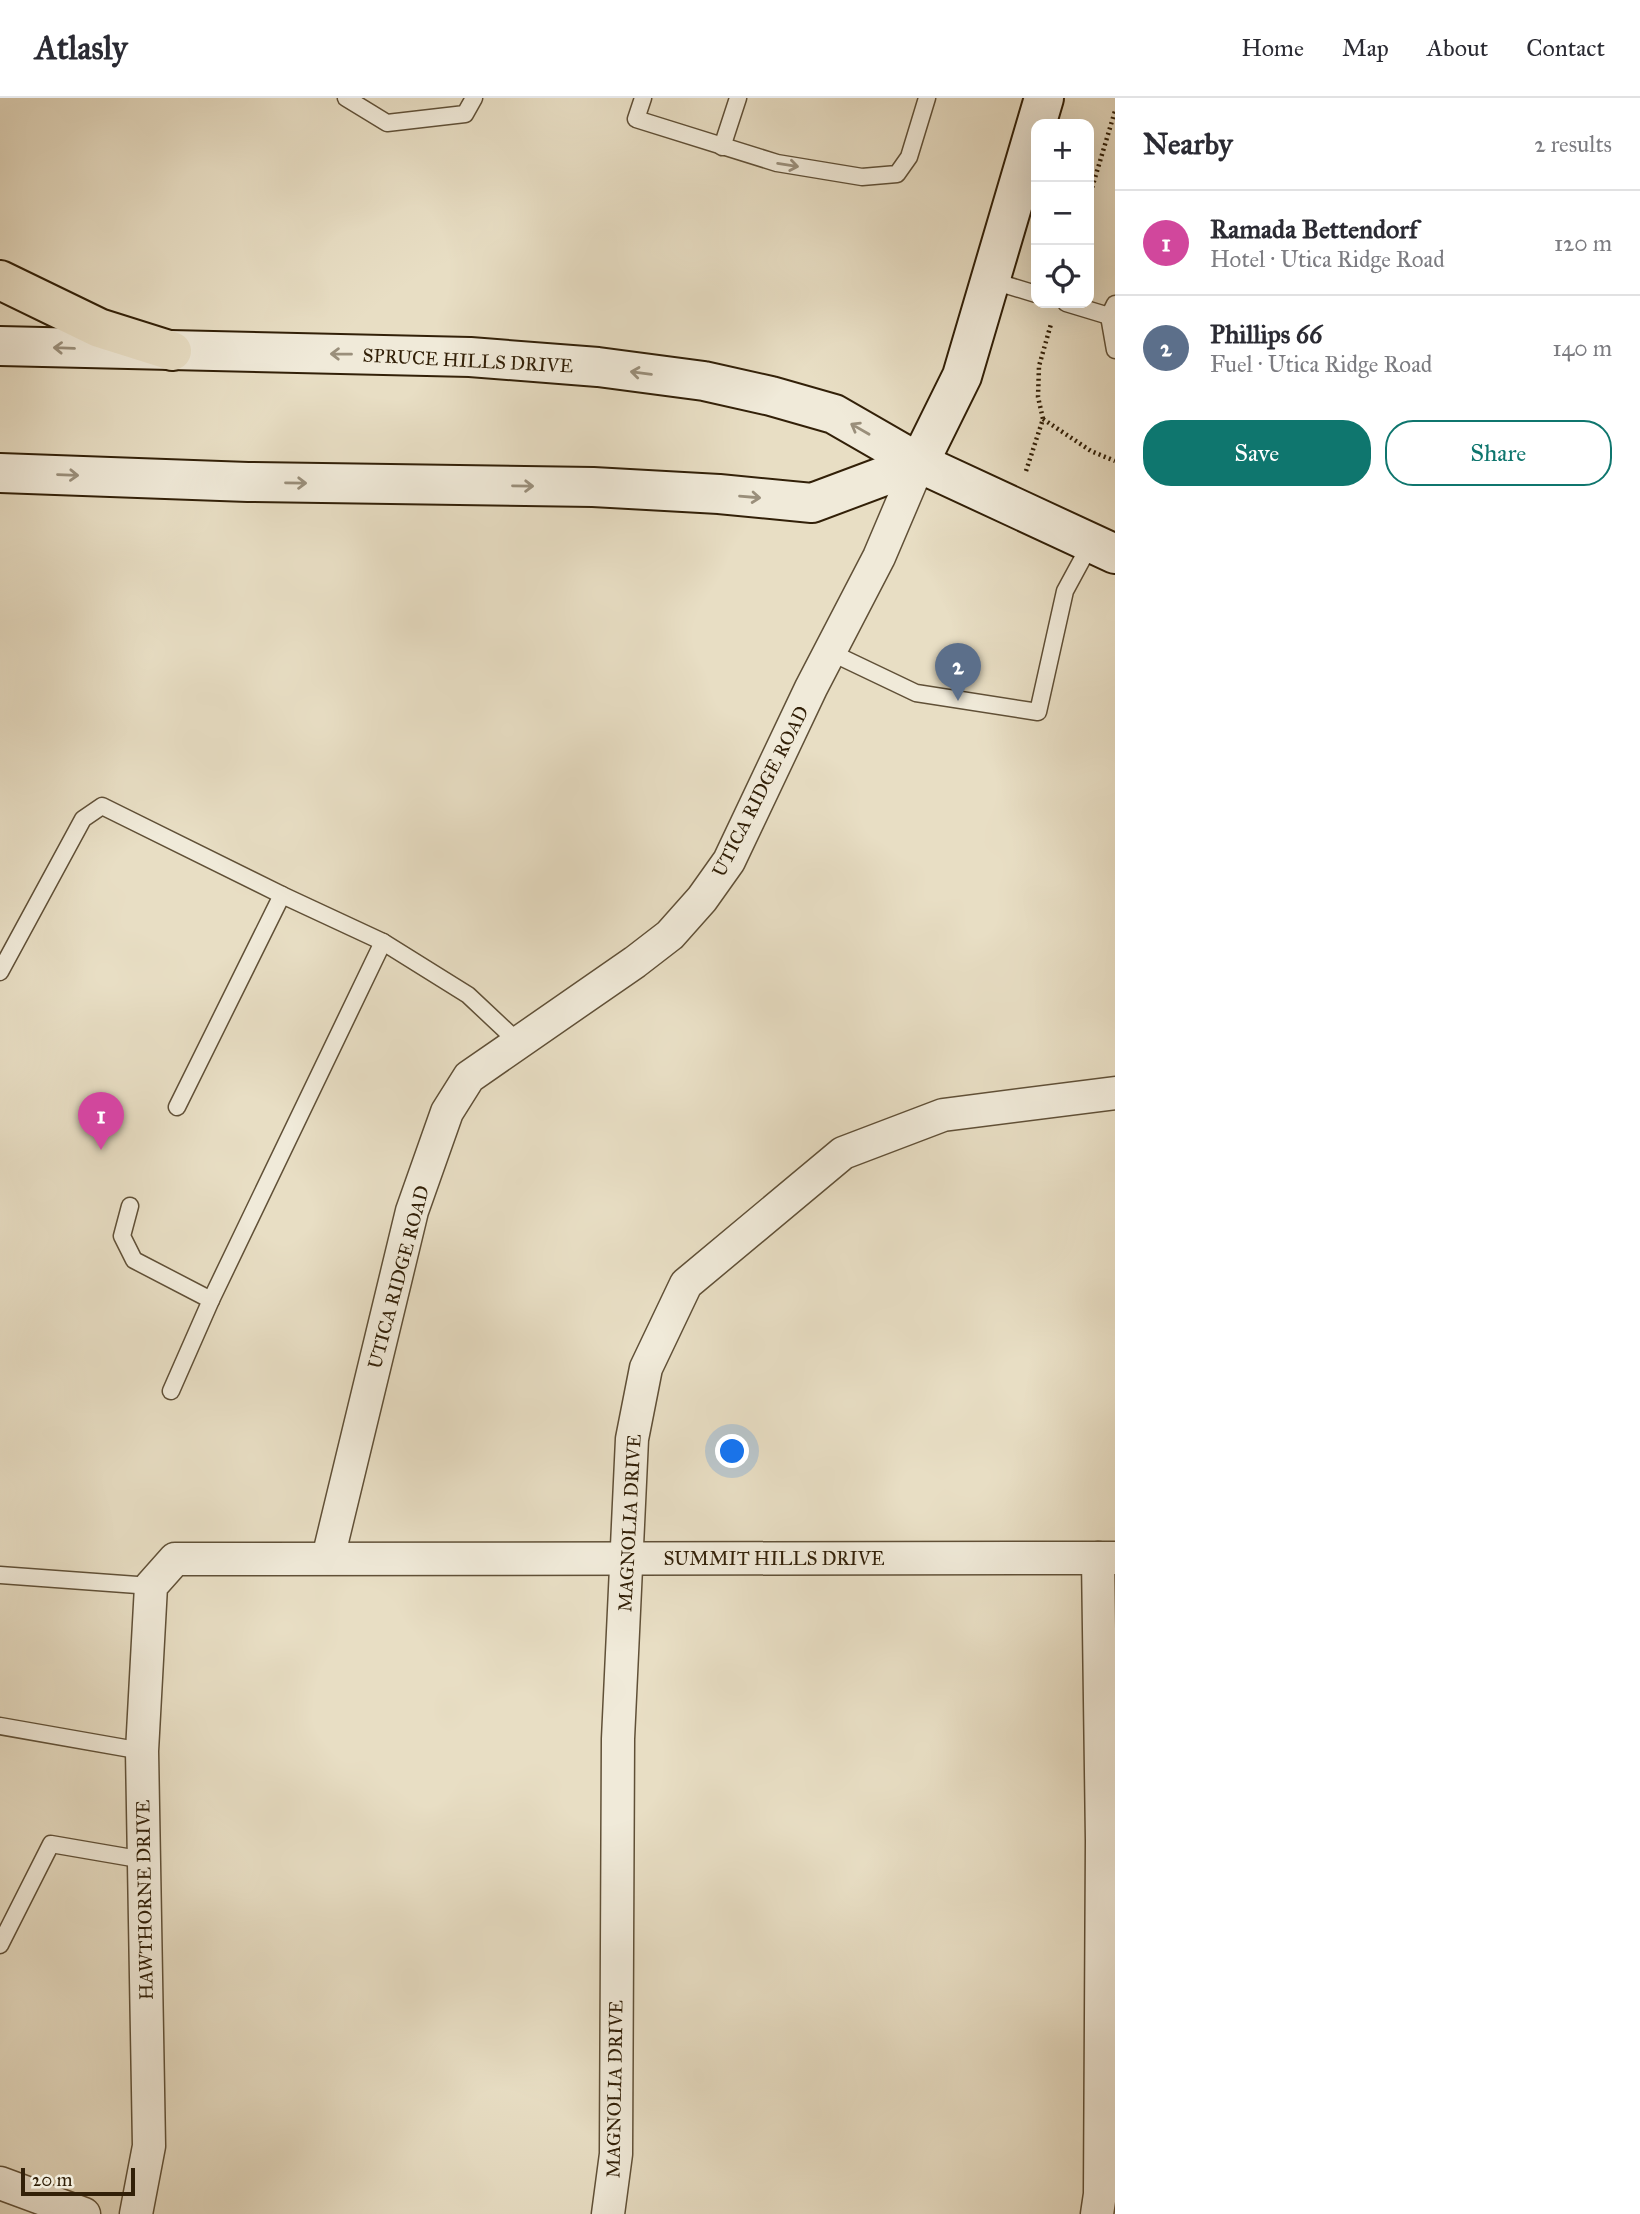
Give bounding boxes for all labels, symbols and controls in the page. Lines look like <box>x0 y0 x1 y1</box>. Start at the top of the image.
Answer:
text: Atlasly <box>35 28 127 68</box>
text: Home <box>1241 33 1304 63</box>
text: Map <box>1342 33 1389 63</box>
text: About <box>1427 33 1488 63</box>
text: Contact <box>1526 33 1605 63</box>
map controls <box>1031 119 1094 308</box>
button: + <box>1031 119 1094 182</box>
text: Nearby <box>1143 126 1233 162</box>
text: 2 results <box>1534 130 1612 158</box>
one-way arrow <box>776 159 799 172</box>
button: − <box>1031 182 1094 245</box>
text: Ramada Bettendorf <box>1210 213 1418 245</box>
text: 1 <box>1161 229 1171 257</box>
text: 120 m <box>1554 229 1612 257</box>
button: locate <box>1031 245 1094 308</box>
text: Hotel · Utica Ridge Road <box>1210 245 1445 273</box>
text: Phillips 66 <box>1210 318 1322 350</box>
text: 2 <box>1160 334 1172 362</box>
text: 140 m <box>1552 334 1612 362</box>
one-way arrow <box>53 341 76 354</box>
street label: SPRUCE HILLS DRIVE <box>362 343 574 378</box>
one-way arrow <box>329 348 352 361</box>
text: Fuel · Utica Ridge Road <box>1210 350 1432 378</box>
one-way arrow <box>630 366 653 379</box>
button: Save <box>1143 420 1371 486</box>
button: Share <box>1385 420 1612 486</box>
one-way arrow <box>850 422 870 436</box>
one-way arrow <box>56 469 79 482</box>
one-way arrow <box>284 476 307 489</box>
one-way arrow <box>511 479 534 493</box>
one-way arrow <box>738 491 761 504</box>
pin: 2 <box>935 643 981 701</box>
street label: UTICA RIDGE ROAD <box>707 702 814 881</box>
pin: 1 <box>78 1092 124 1150</box>
street label: UTICA RIDGE ROAD <box>363 1183 434 1371</box>
street label: MAGNOLIA DRIVE <box>613 1433 646 1613</box>
your location <box>715 1434 749 1468</box>
street label: SUMMIT HILLS DRIVE <box>663 1547 885 1570</box>
street label: HAWTHORNE DRIVE <box>131 1799 158 2000</box>
street label: MAGNOLIA DRIVE <box>601 1999 628 2178</box>
scale bar <box>21 2165 135 2197</box>
text: 20 m <box>32 2168 73 2191</box>

